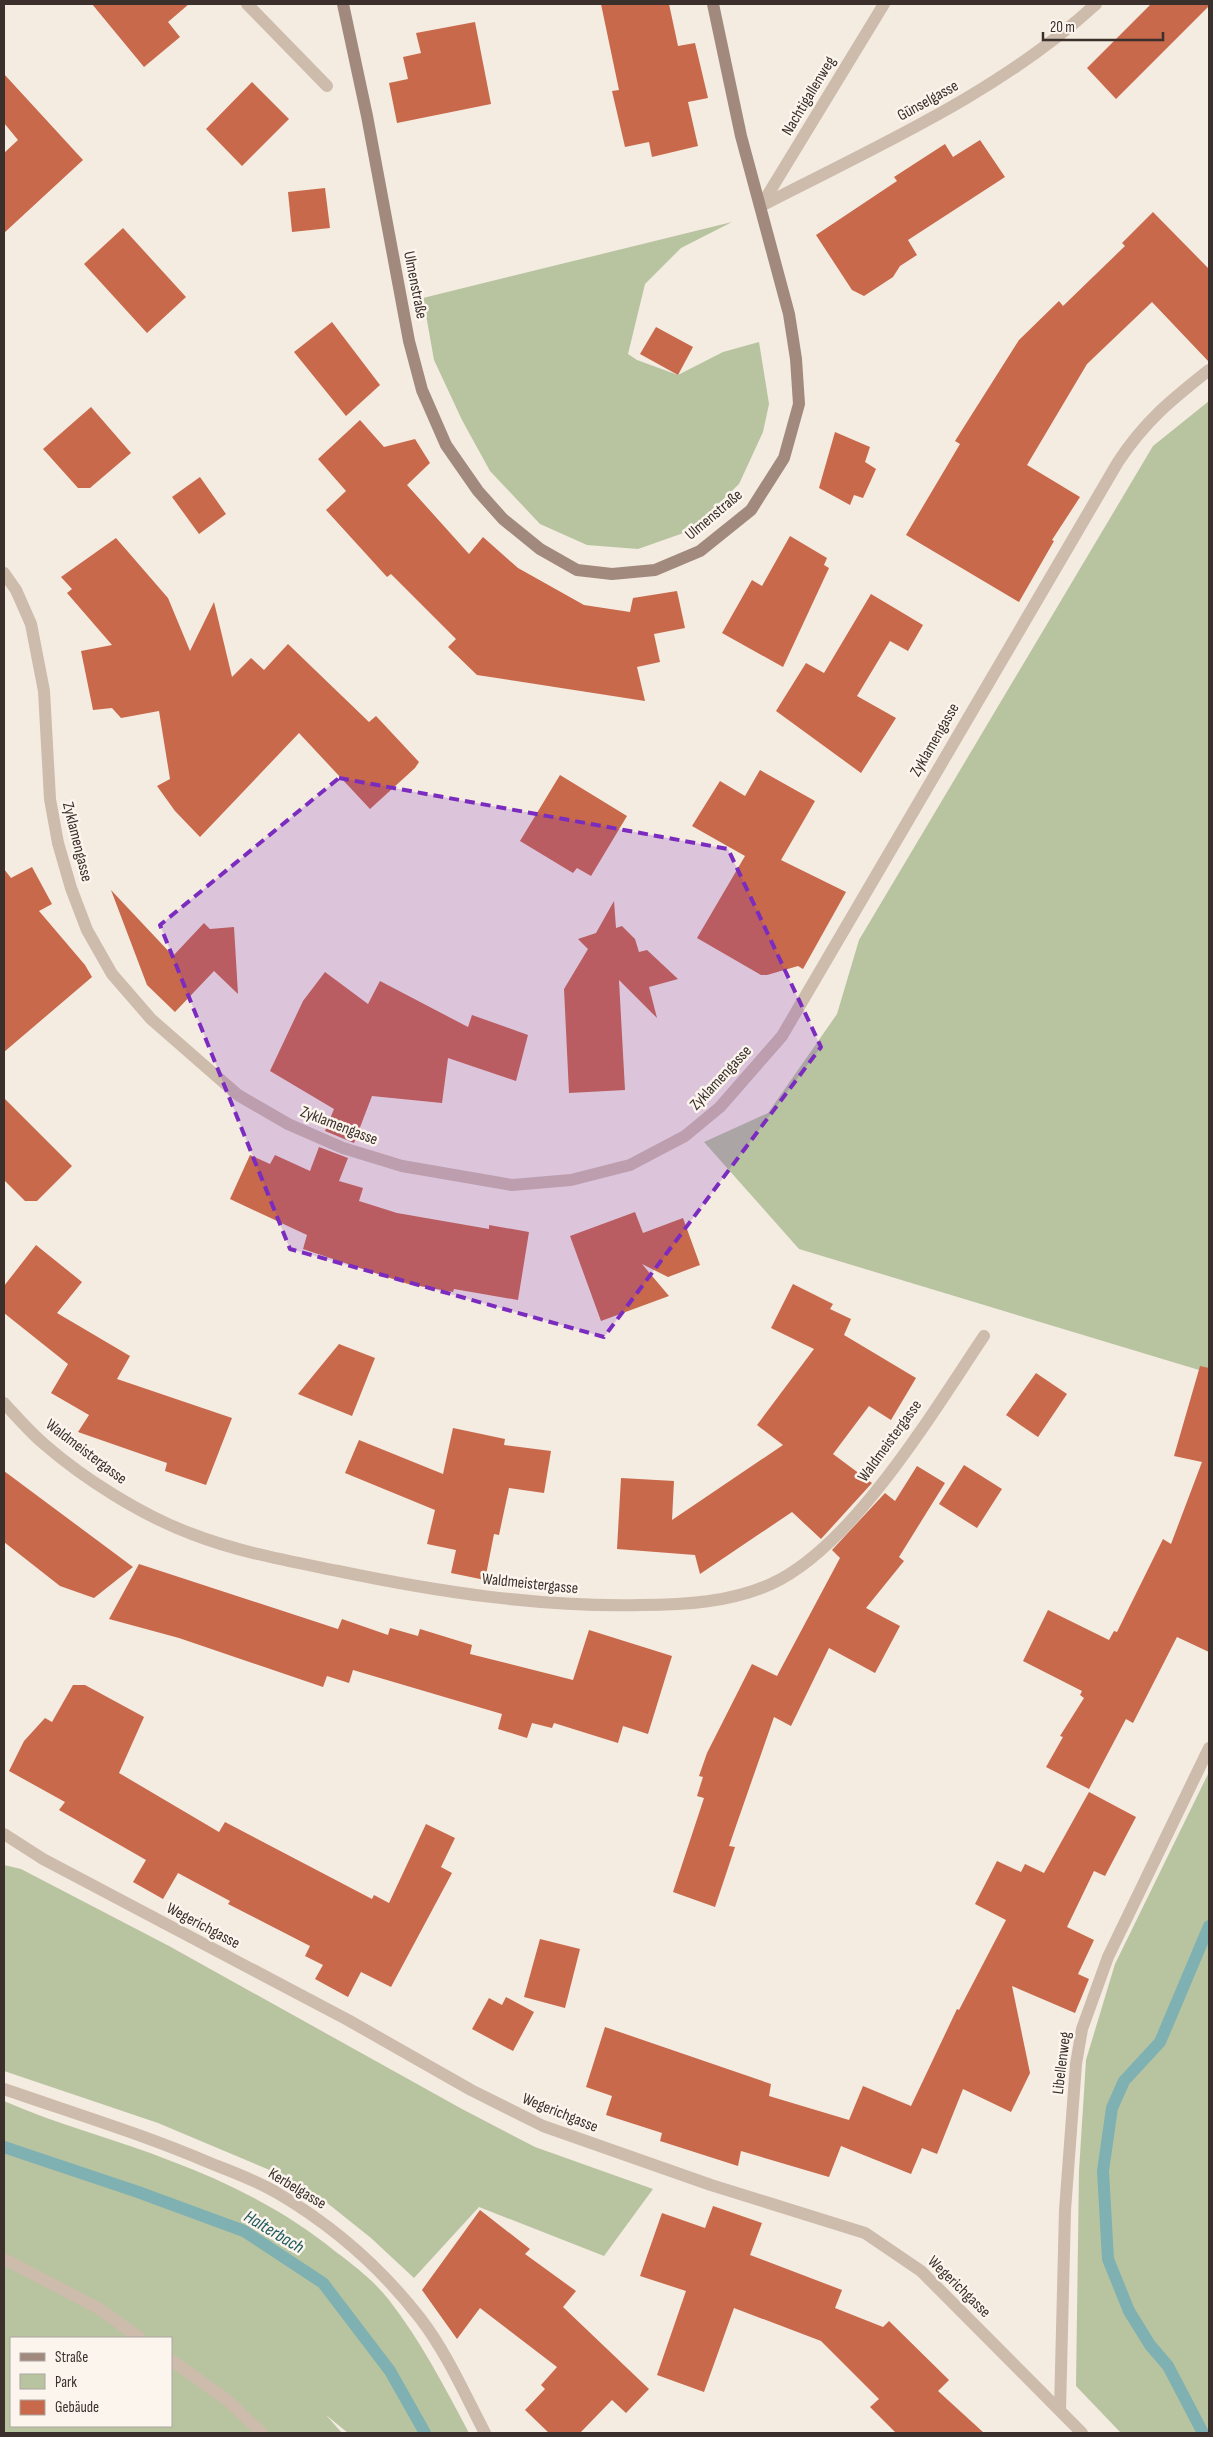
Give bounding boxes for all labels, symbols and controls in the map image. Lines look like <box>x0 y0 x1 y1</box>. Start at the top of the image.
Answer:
scale bar <box>1043 10 1163 42</box>
text: 20 m <box>1050 18 1075 37</box>
street label: Nachtigallenweg <box>778 53 840 139</box>
street label: Günselgasse <box>894 76 962 126</box>
street label: Ulmenstraße <box>399 249 431 321</box>
street label: Ulmenstraße <box>682 486 746 544</box>
street label: Zyklamengasse <box>906 700 964 780</box>
street label: Zyklamengasse <box>58 800 96 884</box>
street label: Zyklamengasse <box>686 1042 756 1114</box>
street label: Zyklamengasse <box>298 1103 380 1149</box>
street label: Waldmeistergasse <box>854 1396 926 1486</box>
street label: Waldmeistergasse <box>42 1415 130 1489</box>
street label: Waldmeistergasse <box>481 1570 579 1598</box>
street label: Wegerichgasse <box>163 1899 243 1953</box>
street label: Libellenweg <box>1049 2031 1075 2095</box>
street label: Wegerichgasse <box>519 2089 601 2137</box>
street label: Kerbelgasse <box>265 2164 329 2214</box>
water label: Halterbach <box>240 2206 308 2258</box>
street label: Wegerichgasse <box>924 2252 994 2322</box>
legend <box>10 2337 172 2427</box>
text: Straße <box>55 2348 88 2367</box>
text: Park <box>55 2373 77 2392</box>
text: Gebäude <box>55 2398 99 2417</box>

